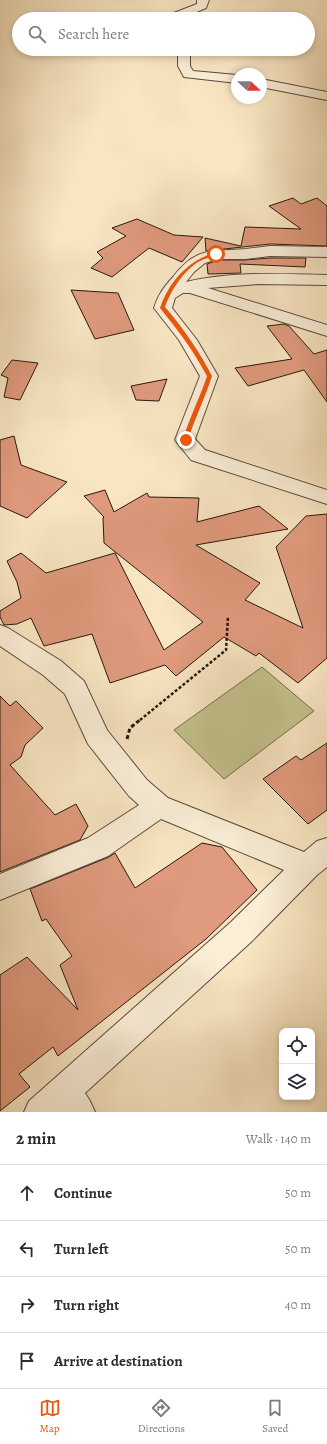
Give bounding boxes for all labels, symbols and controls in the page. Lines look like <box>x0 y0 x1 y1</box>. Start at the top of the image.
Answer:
search box <box>12 12 315 56</box>
icon: search <box>26 23 48 45</box>
text: Search here <box>58 24 129 44</box>
north arrow <box>231 68 267 104</box>
route start <box>207 245 225 263</box>
route end <box>177 431 195 449</box>
map controls <box>279 1028 315 1100</box>
button: locate <box>279 1028 315 1064</box>
button: layers <box>279 1064 315 1100</box>
text: 2 min <box>16 1127 56 1150</box>
text: Walk · 140 m <box>246 1130 311 1147</box>
icon: ahead <box>16 1182 38 1204</box>
text: Continue <box>54 1183 112 1203</box>
text: 50 m <box>285 1184 311 1201</box>
icon: left <box>16 1238 38 1260</box>
text: Turn left <box>54 1239 109 1259</box>
text: 50 m <box>285 1240 311 1257</box>
icon: right <box>16 1294 38 1316</box>
text: Turn right <box>54 1295 119 1315</box>
text: 40 m <box>285 1296 311 1313</box>
icon: arrive <box>16 1350 38 1372</box>
text: Arrive at destination <box>54 1351 183 1371</box>
tab: Map <box>39 1397 61 1436</box>
tab: Directions <box>138 1397 185 1436</box>
tab: Saved <box>262 1397 288 1436</box>

